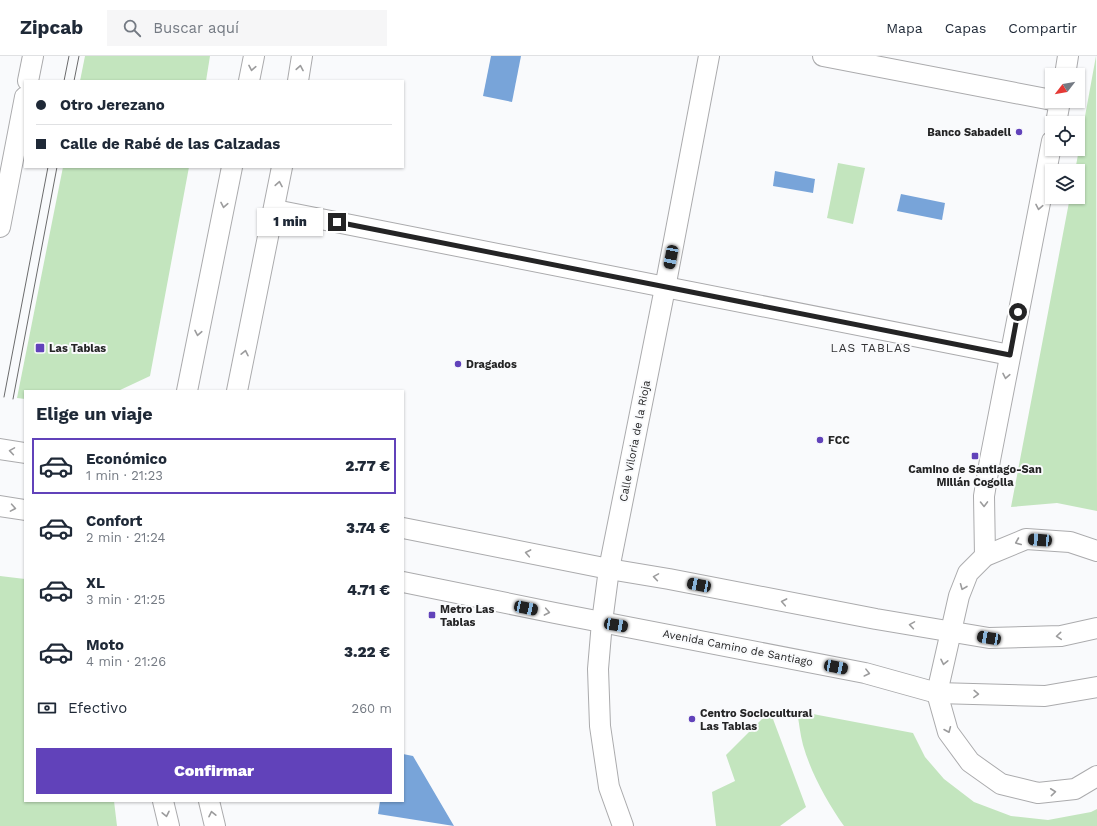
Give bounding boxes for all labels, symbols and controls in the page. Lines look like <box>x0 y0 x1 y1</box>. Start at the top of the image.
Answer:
search box <box>107 10 387 46</box>
text: Zipcab <box>20 16 83 39</box>
icon: search <box>121 17 143 39</box>
text: Buscar aquí <box>153 19 239 37</box>
text: Mapa <box>886 20 923 36</box>
text: Capas <box>945 20 986 36</box>
text: Compartir <box>1008 20 1077 36</box>
one-way arrow <box>248 65 256 72</box>
one-way arrow <box>295 65 304 72</box>
north arrow <box>1045 68 1085 108</box>
map controls <box>1045 68 1085 204</box>
text: Otro Jerezano <box>60 96 165 114</box>
button: locate <box>1045 116 1085 156</box>
place label: Banco Sabadell <box>927 126 1011 139</box>
marker: Banco Sabadell <box>1014 127 1024 137</box>
text: Calle de Rabé de las Calzadas <box>60 135 280 153</box>
button: layers <box>1045 164 1085 204</box>
one-way arrow <box>274 181 283 187</box>
one-way arrow <box>220 202 229 208</box>
one-way arrow <box>1035 204 1044 210</box>
callout: 1 min <box>257 208 323 236</box>
route end <box>328 213 346 231</box>
text: 1 min <box>273 214 307 229</box>
car <box>663 244 679 270</box>
route start <box>1009 303 1027 321</box>
one-way arrow <box>195 329 203 336</box>
district label: LAS TABLAS <box>830 341 912 355</box>
marker: Las Tablas <box>34 342 46 354</box>
place label: Las Tablas <box>49 342 106 355</box>
one-way arrow <box>241 350 249 356</box>
place label: Dragados <box>466 358 517 371</box>
marker: Dragados <box>453 359 463 369</box>
one-way arrow <box>1002 372 1010 379</box>
street label: Calle Viloria de la Rioja <box>617 379 653 503</box>
text: Elige un viaje <box>36 403 153 424</box>
place label: FCC <box>828 434 850 447</box>
marker: FCC <box>815 435 825 445</box>
one-way arrow <box>9 447 16 456</box>
icon: car <box>38 448 74 484</box>
text: Económico <box>86 450 167 468</box>
marker: Camino de Santiago-San Millán Cogolla <box>970 451 980 461</box>
text: 2.77 € <box>345 457 390 475</box>
place label: Camino de Santiago-San Millán Cogolla <box>908 463 1042 489</box>
text: 1 min · 21:23 <box>86 468 163 483</box>
one-way arrow <box>980 501 989 507</box>
one-way arrow <box>9 503 16 512</box>
icon: car <box>38 510 74 546</box>
text: Confort <box>86 512 142 530</box>
text: 3.74 € <box>346 519 390 537</box>
text: 2 min · 21:24 <box>86 530 165 545</box>
car <box>1028 533 1052 547</box>
one-way arrow <box>1015 537 1023 545</box>
one-way arrow <box>525 549 532 557</box>
icon: car <box>38 572 74 608</box>
one-way arrow <box>653 573 659 582</box>
text: XL <box>86 574 105 592</box>
car <box>686 577 712 593</box>
text: 4.71 € <box>347 581 390 599</box>
one-way arrow <box>959 583 967 590</box>
text: 3 min · 21:25 <box>86 592 165 607</box>
one-way arrow <box>781 598 787 606</box>
car <box>513 600 539 616</box>
place label: Metro Las Tablas <box>440 603 494 629</box>
one-way arrow <box>544 607 550 615</box>
marker: Metro Las Tablas <box>427 610 437 620</box>
car <box>603 617 629 633</box>
one-way arrow <box>909 621 915 630</box>
street label: Avenida Camino de Santiago <box>662 627 814 669</box>
car <box>976 630 1002 646</box>
one-way arrow <box>1056 631 1062 640</box>
icon: car <box>38 634 74 670</box>
text: Moto <box>86 636 124 654</box>
text: 3.22 € <box>344 643 390 661</box>
text: 4 min · 21:26 <box>86 654 166 669</box>
car <box>823 659 849 675</box>
one-way arrow <box>940 659 948 665</box>
one-way arrow <box>864 669 870 677</box>
one-way arrow <box>973 690 979 698</box>
icon: cash <box>36 697 58 719</box>
text: Efectivo <box>68 699 127 717</box>
text: 260 m <box>352 701 392 716</box>
place label: Centro Sociocultural Las Tablas <box>700 707 813 733</box>
marker: Centro Sociocultural Las Tablas <box>687 714 697 724</box>
one-way arrow <box>943 725 951 733</box>
button: Confirmar <box>36 748 392 794</box>
one-way arrow <box>1050 787 1056 796</box>
one-way arrow <box>162 810 170 817</box>
one-way arrow <box>208 810 216 817</box>

